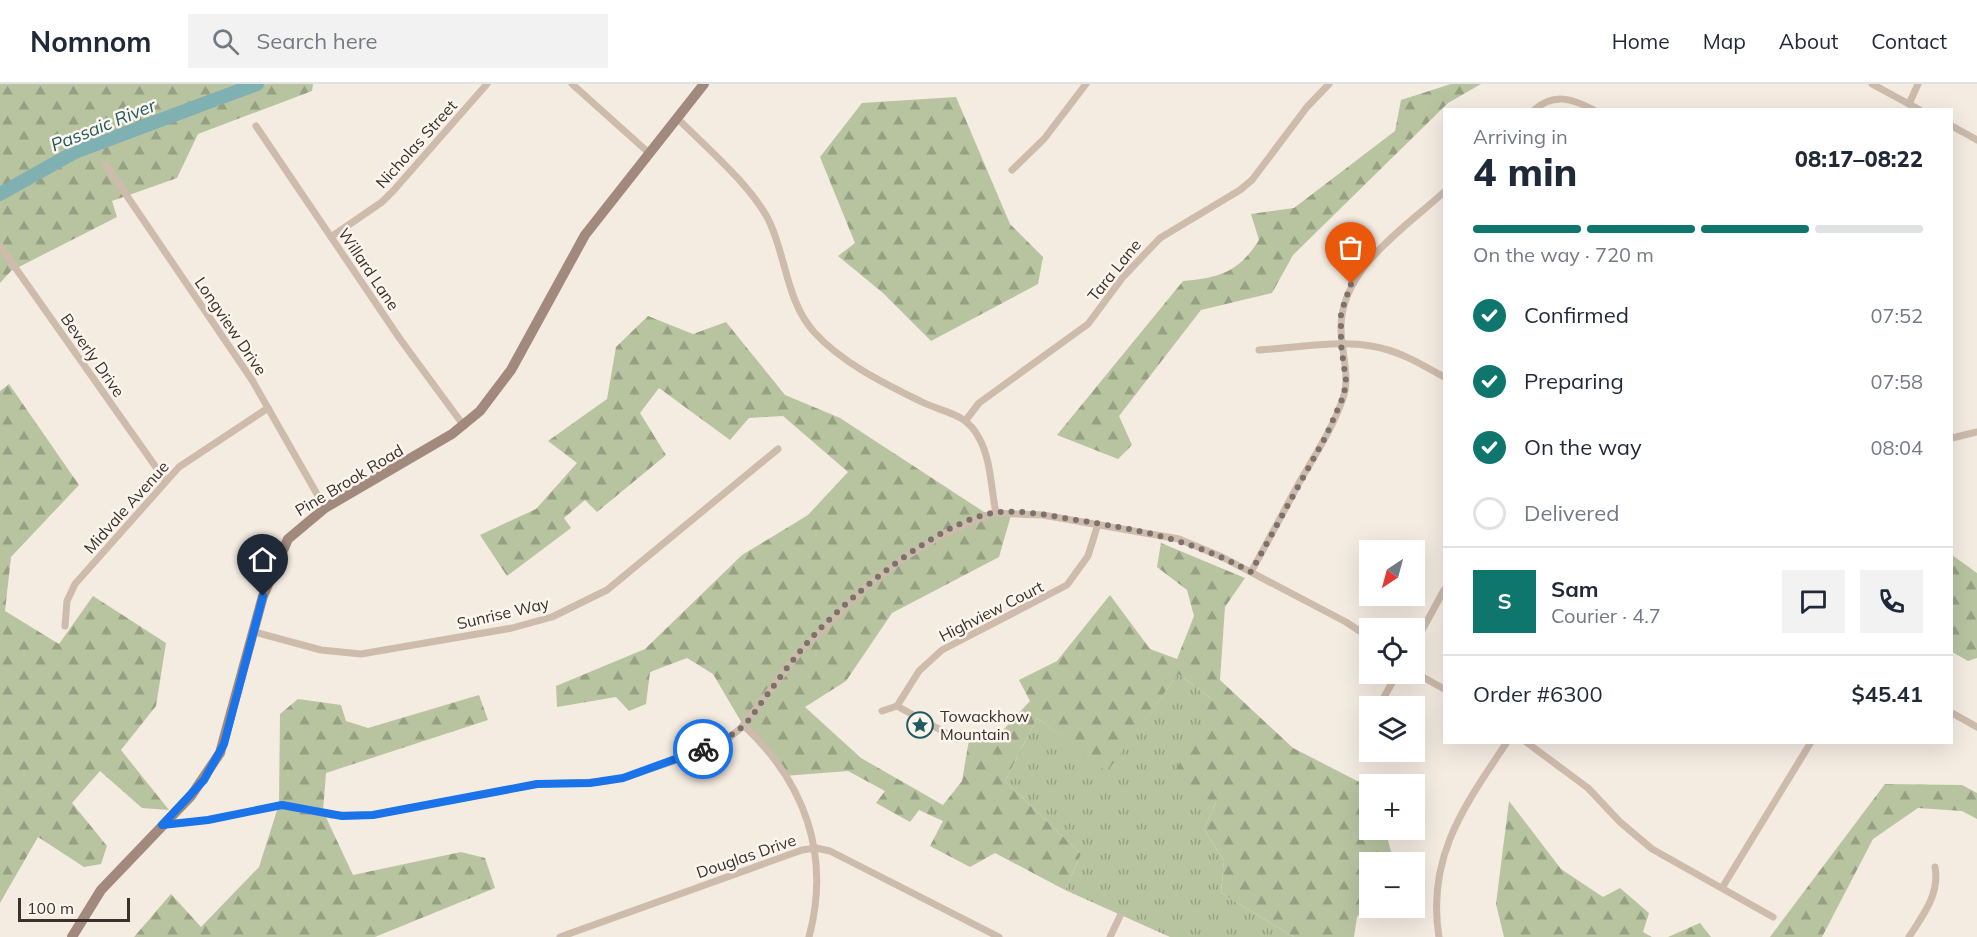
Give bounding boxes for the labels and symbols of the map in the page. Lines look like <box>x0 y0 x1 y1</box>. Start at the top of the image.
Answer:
water label: Passaic River <box>47 93 160 156</box>
street label: Nicholas Street <box>371 95 461 192</box>
pin <box>1325 222 1376 284</box>
street label: Willard Lane <box>334 224 404 314</box>
street label: Tara Lane <box>1083 235 1145 305</box>
street label: Longview Drive <box>191 273 271 379</box>
street label: Beverly Drive <box>57 309 129 401</box>
street label: Pine Brook Road <box>291 440 407 520</box>
street label: Midvale Avenue <box>79 457 173 557</box>
pin <box>237 534 288 596</box>
north arrow <box>1359 540 1425 606</box>
street label: Highview Court <box>935 576 1047 646</box>
street label: Sunrise Way <box>455 593 551 633</box>
place label: Towackhow Mountain <box>940 706 1029 744</box>
place icon: Towackhow Mountain <box>905 710 935 740</box>
courier <box>673 719 733 779</box>
street label: Douglas Drive <box>694 830 798 882</box>
scale bar <box>18 895 130 922</box>

